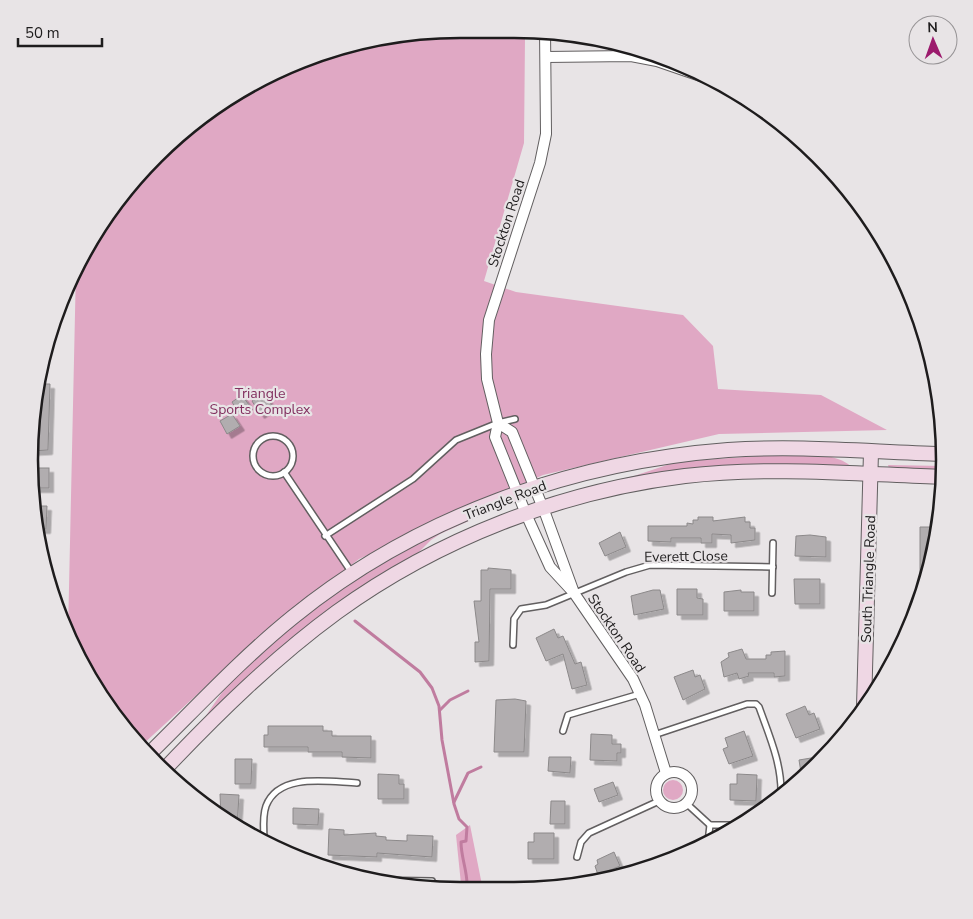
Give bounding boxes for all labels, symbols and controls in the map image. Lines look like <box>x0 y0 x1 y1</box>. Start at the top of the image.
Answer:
scale bar <box>18 15 101 47</box>
north arrow <box>908 15 958 65</box>
text: N <box>927 18 938 37</box>
text: 50 m <box>25 23 60 43</box>
street label: Stockton Road <box>483 177 530 269</box>
park label: Triangle Sports Complex <box>210 384 311 419</box>
street label: Triangle Road <box>461 476 549 525</box>
street label: South Triangle Road <box>857 515 880 643</box>
street label: Everett Close <box>644 546 728 567</box>
street label: Stockton Road <box>583 590 650 676</box>

